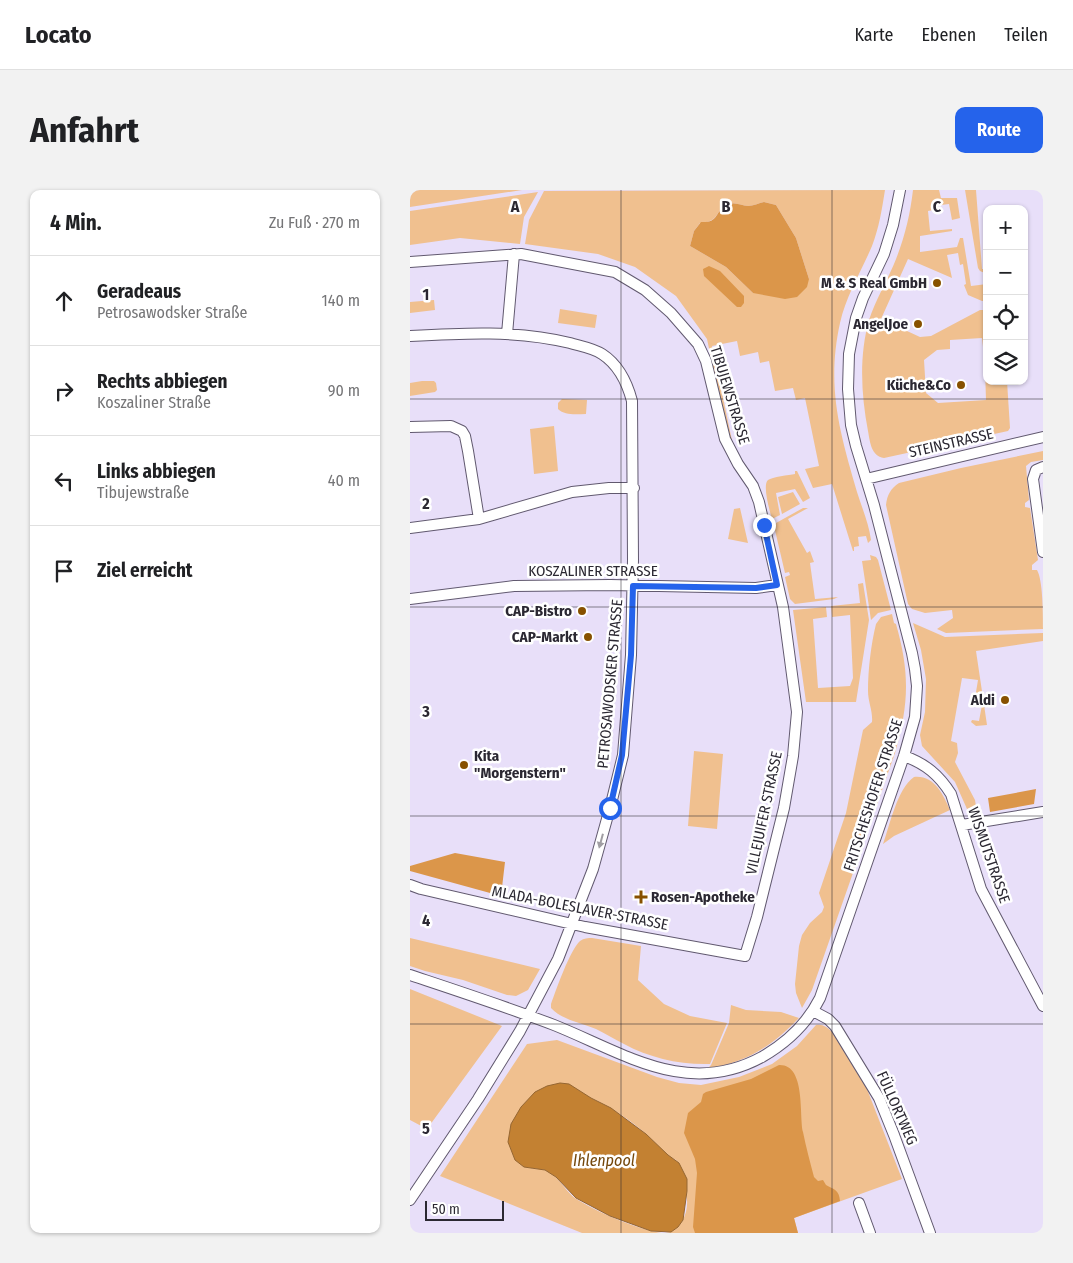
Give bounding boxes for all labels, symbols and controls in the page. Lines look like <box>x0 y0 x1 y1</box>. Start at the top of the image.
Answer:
text: Locato <box>25 21 91 49</box>
text: Karte <box>854 24 893 46</box>
text: Ebenen <box>921 24 976 46</box>
text: Teilen <box>1004 24 1048 46</box>
button: Route <box>955 107 1043 153</box>
text: Anfahrt <box>30 109 139 151</box>
text: A <box>510 197 520 216</box>
text: B <box>722 197 731 216</box>
text: C <box>933 197 942 216</box>
map controls <box>983 205 1028 385</box>
button: + <box>983 205 1028 250</box>
text: 4 Min. <box>50 210 102 236</box>
text: Zu Fuß · 270 m <box>269 213 360 232</box>
button: − <box>983 250 1028 295</box>
place label: M & S Real GmbH <box>821 274 927 292</box>
marker: M & S Real GmbH <box>931 277 943 289</box>
text: Geradeaus <box>97 280 181 303</box>
text: 1 <box>423 285 429 304</box>
icon: ahead <box>50 287 78 315</box>
text: 140 m <box>322 291 360 310</box>
button: locate <box>983 295 1028 340</box>
text: Petrosawodsker Straße <box>97 303 247 322</box>
place label: AngelJoe <box>852 315 908 333</box>
marker: AngelJoe <box>912 318 924 330</box>
button: layers <box>983 340 1028 385</box>
street label: TIBUJEWSTRASSE <box>706 344 754 446</box>
text: Rechts abbiegen <box>97 370 227 393</box>
place label: Küche&Co <box>887 376 951 394</box>
icon: right <box>50 377 78 405</box>
marker: Küche&Co <box>955 379 967 391</box>
text: 90 m <box>328 381 360 400</box>
text: Koszaliner Straße <box>97 393 211 412</box>
street label: STEINSTRASSE <box>907 425 995 461</box>
text: Links abbiegen <box>97 460 216 483</box>
icon: left <box>50 467 78 495</box>
text: 40 m <box>328 471 360 490</box>
text: Tibujewstraße <box>97 483 189 502</box>
text: 2 <box>421 494 430 513</box>
route end <box>753 514 776 537</box>
icon: arrive <box>50 557 78 585</box>
text: Ziel erreicht <box>97 559 193 582</box>
street label: KOSZALINER STRASSE <box>528 562 658 580</box>
street label: PETROSAWODSKER STRASSE <box>594 599 626 769</box>
place label: CAP-Bistro <box>505 602 572 620</box>
marker: CAP-Bistro <box>576 605 588 617</box>
place label: CAP-Markt <box>512 628 579 646</box>
marker: CAP-Markt <box>582 631 594 643</box>
place label: Aldi <box>970 691 995 709</box>
marker: Aldi <box>999 694 1011 706</box>
text: 3 <box>421 702 430 721</box>
street label: FRITSCHESHOFER STRASSE <box>840 716 906 874</box>
place label: Kita "Morgenstern" <box>474 747 566 782</box>
street label: VILLEJUIFER STRASSE <box>742 750 786 876</box>
marker: Kita "Morgenstern" <box>458 759 470 771</box>
route start <box>599 797 622 820</box>
street label: WISMUTSTRASSE <box>964 805 1014 905</box>
one-way arrow <box>597 834 605 849</box>
street label: MLADA-BOLESLAVER-STRASSE <box>490 882 670 934</box>
place label: Rosen-Apotheke <box>651 888 755 906</box>
marker: Rosen-Apotheke <box>635 891 647 903</box>
text: 4 <box>422 911 430 930</box>
street label: FÜLLORTWEG <box>873 1068 921 1148</box>
text: 5 <box>422 1119 430 1138</box>
water label: Ihlenpool <box>573 1151 635 1170</box>
scale bar <box>425 1198 504 1221</box>
text: 50 m <box>432 1201 460 1218</box>

